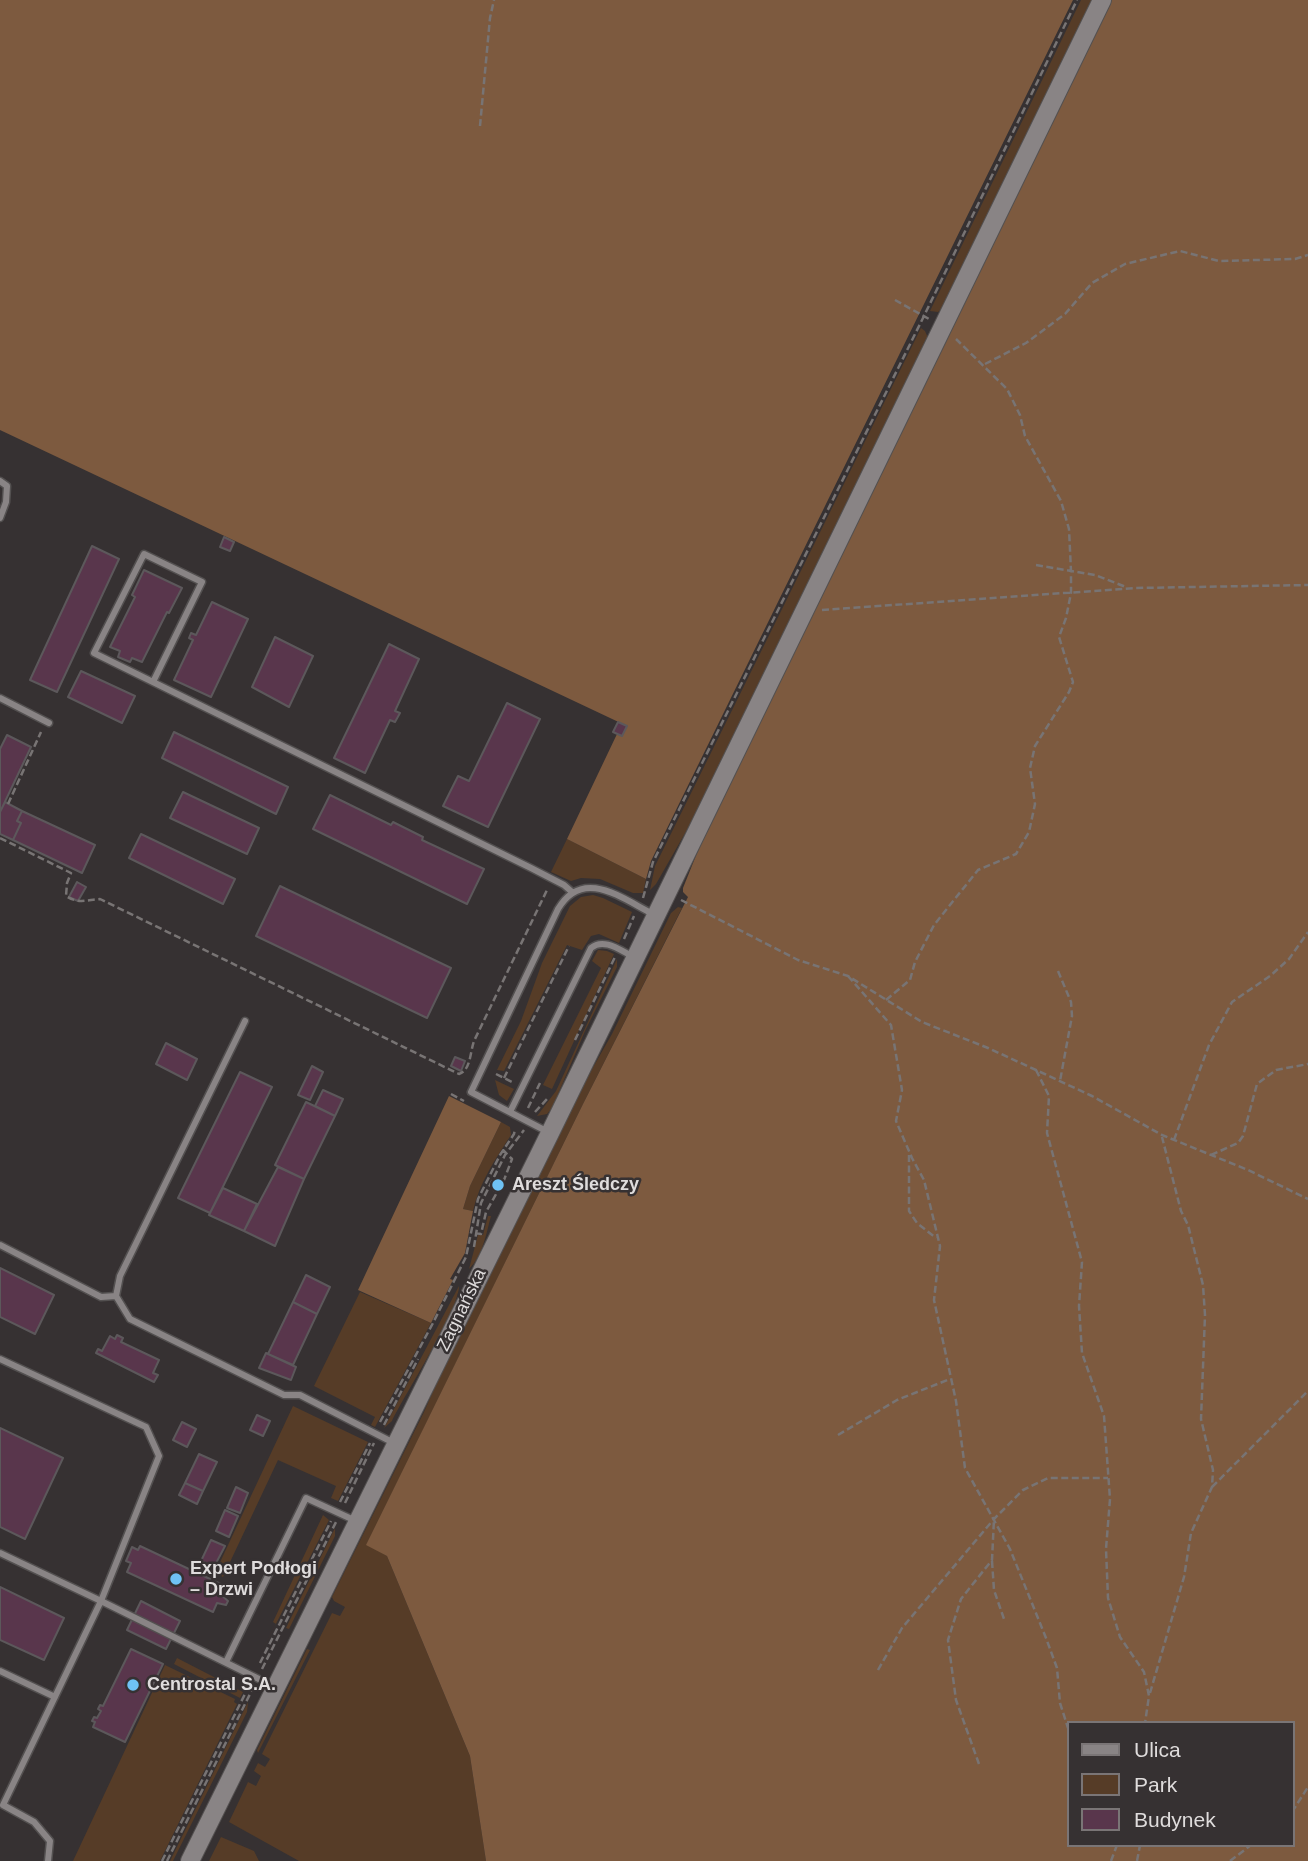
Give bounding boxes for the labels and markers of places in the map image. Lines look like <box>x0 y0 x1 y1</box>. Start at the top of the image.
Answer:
place label: Areszt Śledczy <box>512 1174 639 1196</box>
marker: Areszt Śledczy <box>490 1177 506 1193</box>
place label: Expert Podłogi – Drzwi <box>190 1558 317 1600</box>
marker: Expert Podłogi – Drzwi <box>168 1571 184 1587</box>
place label: Centrostal S.A. <box>147 1674 276 1696</box>
marker: Centrostal S.A. <box>125 1677 141 1693</box>

